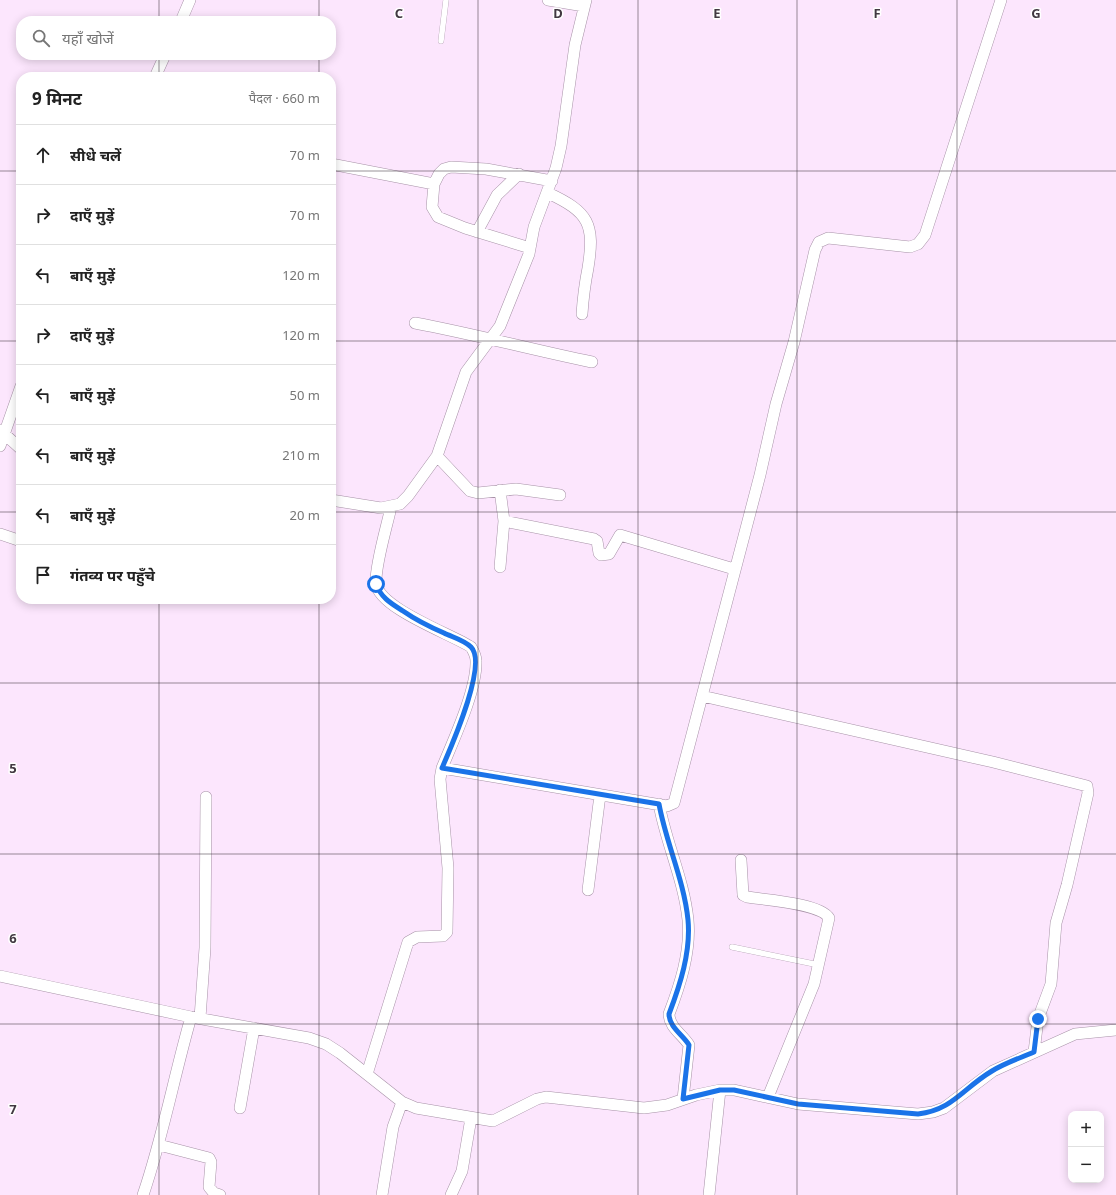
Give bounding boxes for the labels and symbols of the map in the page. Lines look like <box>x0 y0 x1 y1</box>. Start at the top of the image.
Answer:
text: C <box>395 4 403 22</box>
text: D <box>553 4 563 22</box>
text: E <box>713 4 721 22</box>
text: F <box>873 4 881 22</box>
text: G <box>1031 4 1041 22</box>
route start <box>367 575 385 593</box>
text: 5 <box>9 759 17 777</box>
text: 6 <box>9 929 17 947</box>
route end <box>1029 1010 1047 1028</box>
text: 7 <box>9 1100 17 1118</box>

